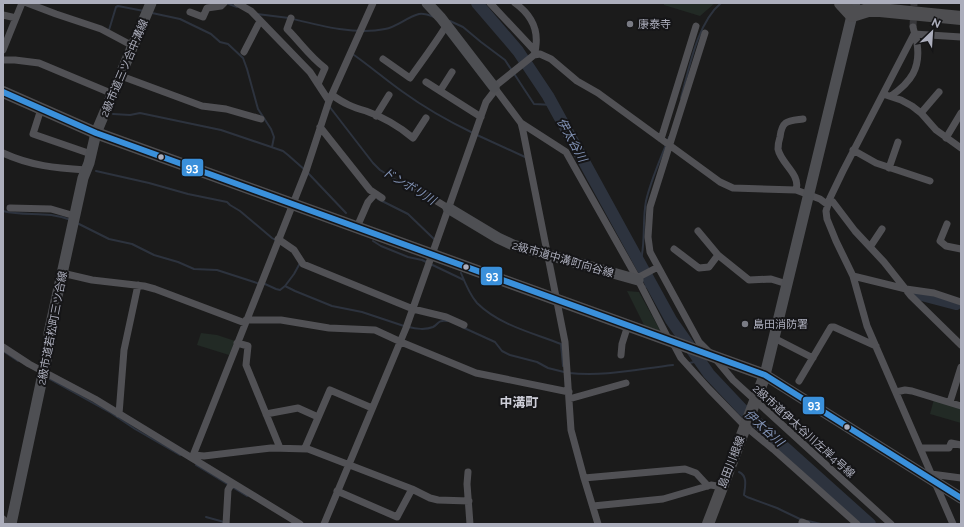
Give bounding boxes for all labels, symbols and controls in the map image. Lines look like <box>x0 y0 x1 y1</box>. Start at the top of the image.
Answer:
north arrow <box>912 12 952 52</box>
text: N <box>929 16 943 31</box>
street label: 2級市道三ツ合中溝線 <box>98 17 151 119</box>
place label: 康泰寺 <box>638 18 671 31</box>
marker: 康泰寺 <box>625 19 635 29</box>
water label: 伊太谷川 <box>554 116 591 166</box>
unlabelled marker <box>156 152 166 162</box>
line badge: 93 <box>181 158 204 177</box>
text: 93 <box>186 162 198 175</box>
water label: ドンボリ川 <box>380 165 440 208</box>
street label: 2級市道中溝町向谷線 <box>511 239 615 280</box>
unlabelled marker <box>461 262 471 272</box>
line badge: 93 <box>480 266 503 286</box>
street label: 2級市道若松町三ツ合線 <box>35 270 70 386</box>
text: 93 <box>486 270 498 283</box>
place label: 島田消防署 <box>753 318 808 331</box>
marker: 島田消防署 <box>740 319 750 329</box>
street label: 2級市道伊太谷川左岸4号線 <box>750 382 857 481</box>
district label: 中溝町 <box>499 395 539 410</box>
line badge: 93 <box>802 396 825 415</box>
text: 93 <box>808 399 820 412</box>
water label: 伊太谷川 <box>741 407 788 451</box>
unlabelled marker <box>842 422 852 432</box>
street label: 島田川根線 <box>716 434 747 490</box>

